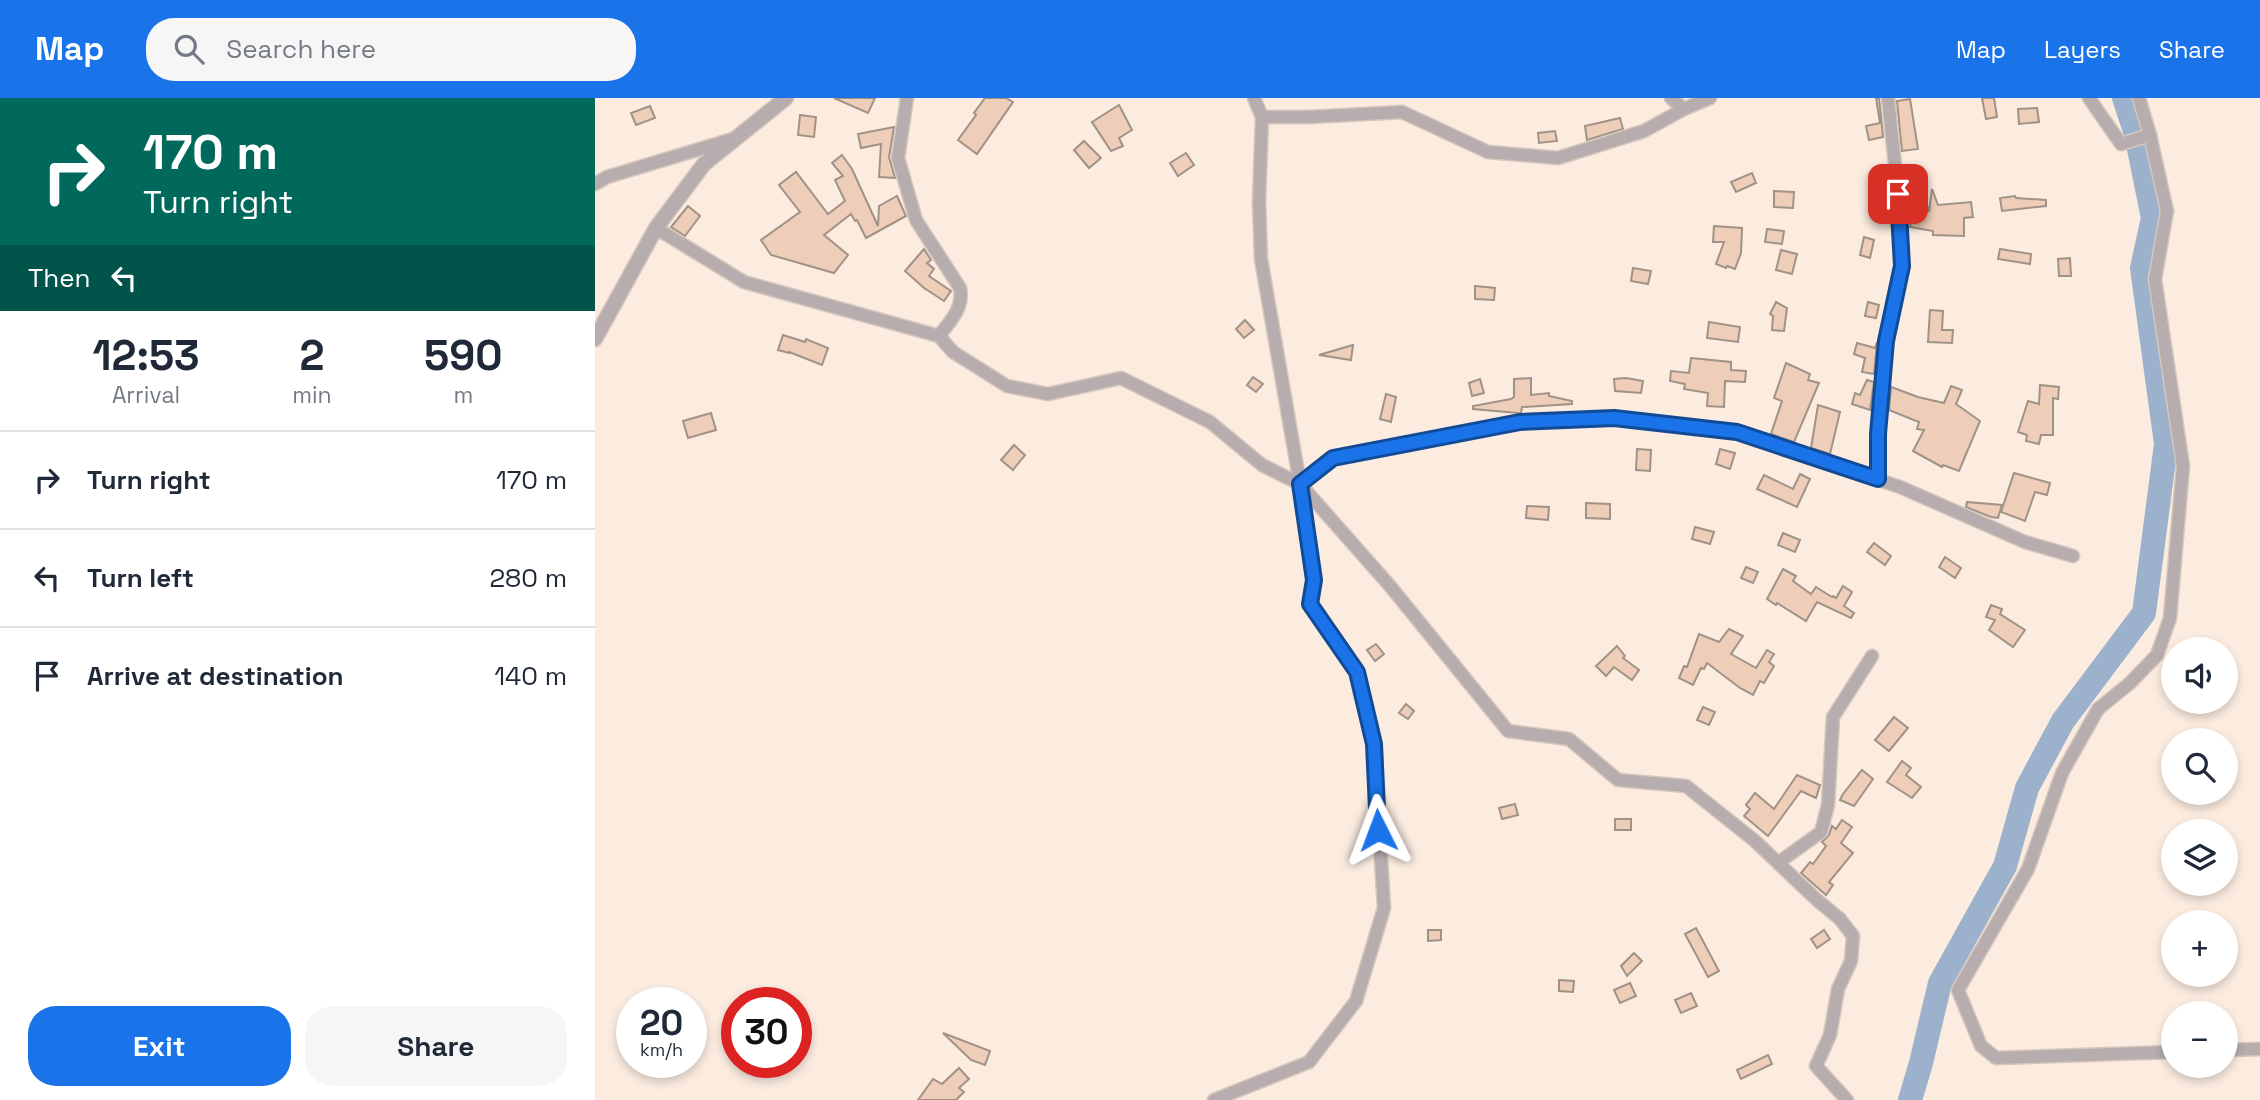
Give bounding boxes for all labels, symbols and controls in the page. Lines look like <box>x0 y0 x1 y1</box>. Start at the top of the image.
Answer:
search box <box>146 18 636 81</box>
text: Map <box>35 28 104 70</box>
icon: search <box>170 30 208 68</box>
text: Search here <box>226 32 376 66</box>
text: Map <box>1956 34 2006 65</box>
text: Layers <box>2044 34 2121 65</box>
text: Share <box>2159 34 2225 65</box>
text: 170 m <box>143 121 278 183</box>
icon: right <box>28 126 119 217</box>
pin <box>1868 164 1928 224</box>
icon: arrive <box>1879 175 1917 213</box>
text: Turn right <box>143 182 293 222</box>
icon: left <box>105 259 143 297</box>
text: Then <box>28 261 91 295</box>
text: 12:53 <box>92 329 200 382</box>
text: 2 <box>299 329 324 382</box>
text: 590 <box>424 329 502 382</box>
text: Arrival <box>112 380 180 410</box>
text: min <box>292 380 332 410</box>
text: m <box>453 380 473 410</box>
icon: right <box>28 461 66 499</box>
text: Turn right <box>87 463 211 497</box>
text: 170 m <box>496 463 567 497</box>
icon: left <box>28 559 66 597</box>
text: Turn left <box>87 561 194 595</box>
text: 280 m <box>489 561 567 595</box>
map controls <box>2161 637 2238 1078</box>
button: sound <box>2161 637 2238 714</box>
icon: arrive <box>28 657 66 695</box>
text: Arrive at destination <box>87 659 344 693</box>
text: 140 m <box>494 659 567 693</box>
button: search <box>2161 728 2238 805</box>
position arrow <box>1341 793 1415 867</box>
button: layers <box>2161 819 2238 896</box>
button: + <box>2161 910 2238 987</box>
speed limit sign: 30 <box>721 987 812 1078</box>
text: 20 <box>640 1001 683 1045</box>
button: − <box>2161 1001 2238 1078</box>
button: Exit <box>28 1006 291 1086</box>
button: Share <box>305 1006 567 1086</box>
text: km/h <box>640 1038 683 1061</box>

